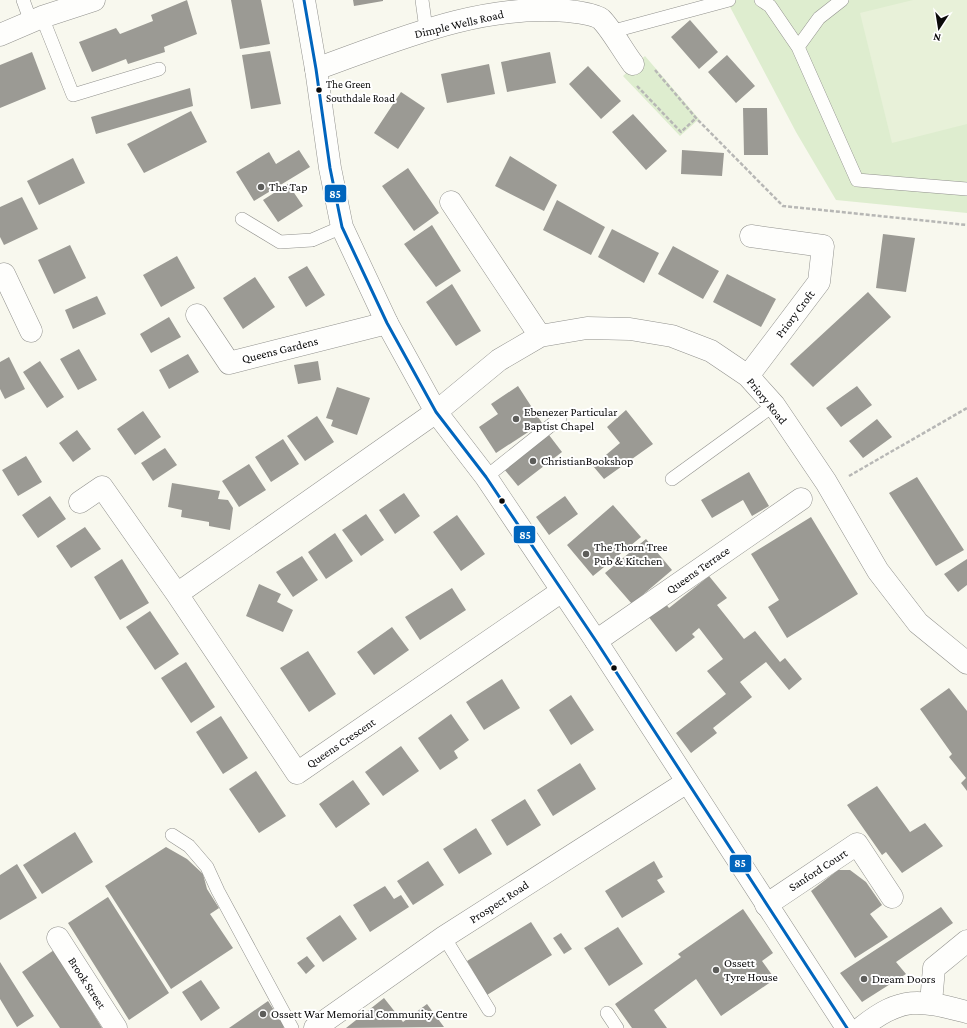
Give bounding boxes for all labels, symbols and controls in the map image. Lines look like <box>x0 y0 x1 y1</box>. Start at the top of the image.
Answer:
street label: Dimple Wells Road <box>413 7 506 41</box>
north arrow <box>919 8 959 48</box>
text: N <box>932 31 942 44</box>
place label: The Green Southdale Road <box>326 78 395 104</box>
marker: The Green Southdale Road <box>314 85 324 95</box>
place label: The Tap <box>269 180 307 194</box>
marker: The Tap <box>256 182 266 192</box>
line badge: 85 <box>324 184 347 203</box>
text: 85 <box>329 188 341 200</box>
street label: Priory Croft <box>773 287 818 341</box>
street label: Queens Gardens <box>240 334 320 366</box>
street label: Priory Road <box>744 375 790 428</box>
place label: Ebenezer Particular Baptist Chapel <box>524 405 618 433</box>
marker: Ebenezer Particular Baptist Chapel <box>511 414 521 424</box>
place label: ChristianBookshop <box>541 454 633 468</box>
marker: ChristianBookshop <box>528 456 538 466</box>
unlabelled marker <box>497 496 507 506</box>
line badge: 85 <box>513 525 536 544</box>
text: 85 <box>519 529 531 541</box>
place label: The Thorn Tree Pub & Kitchen <box>594 540 667 568</box>
street label: Queens Terrace <box>664 543 732 597</box>
marker: The Thorn Tree Pub & Kitchen <box>581 549 591 559</box>
unlabelled marker <box>609 663 619 673</box>
street label: Queens Crescent <box>304 714 379 771</box>
street label: Sanford Court <box>786 845 851 894</box>
line badge: 85 <box>729 854 752 873</box>
text: 85 <box>734 857 746 869</box>
street label: Prospect Road <box>467 877 532 926</box>
street label: Brook Street <box>65 955 109 1012</box>
place label: Ossett Tyre House <box>724 956 778 984</box>
marker: Ossett Tyre House <box>711 965 721 975</box>
place label: Dream Doors <box>872 972 936 986</box>
marker: Dream Doors <box>859 974 869 984</box>
place label: Ossett War Memorial Community Centre <box>271 1007 468 1021</box>
marker: Ossett War Memorial Community Centre <box>258 1009 268 1019</box>

